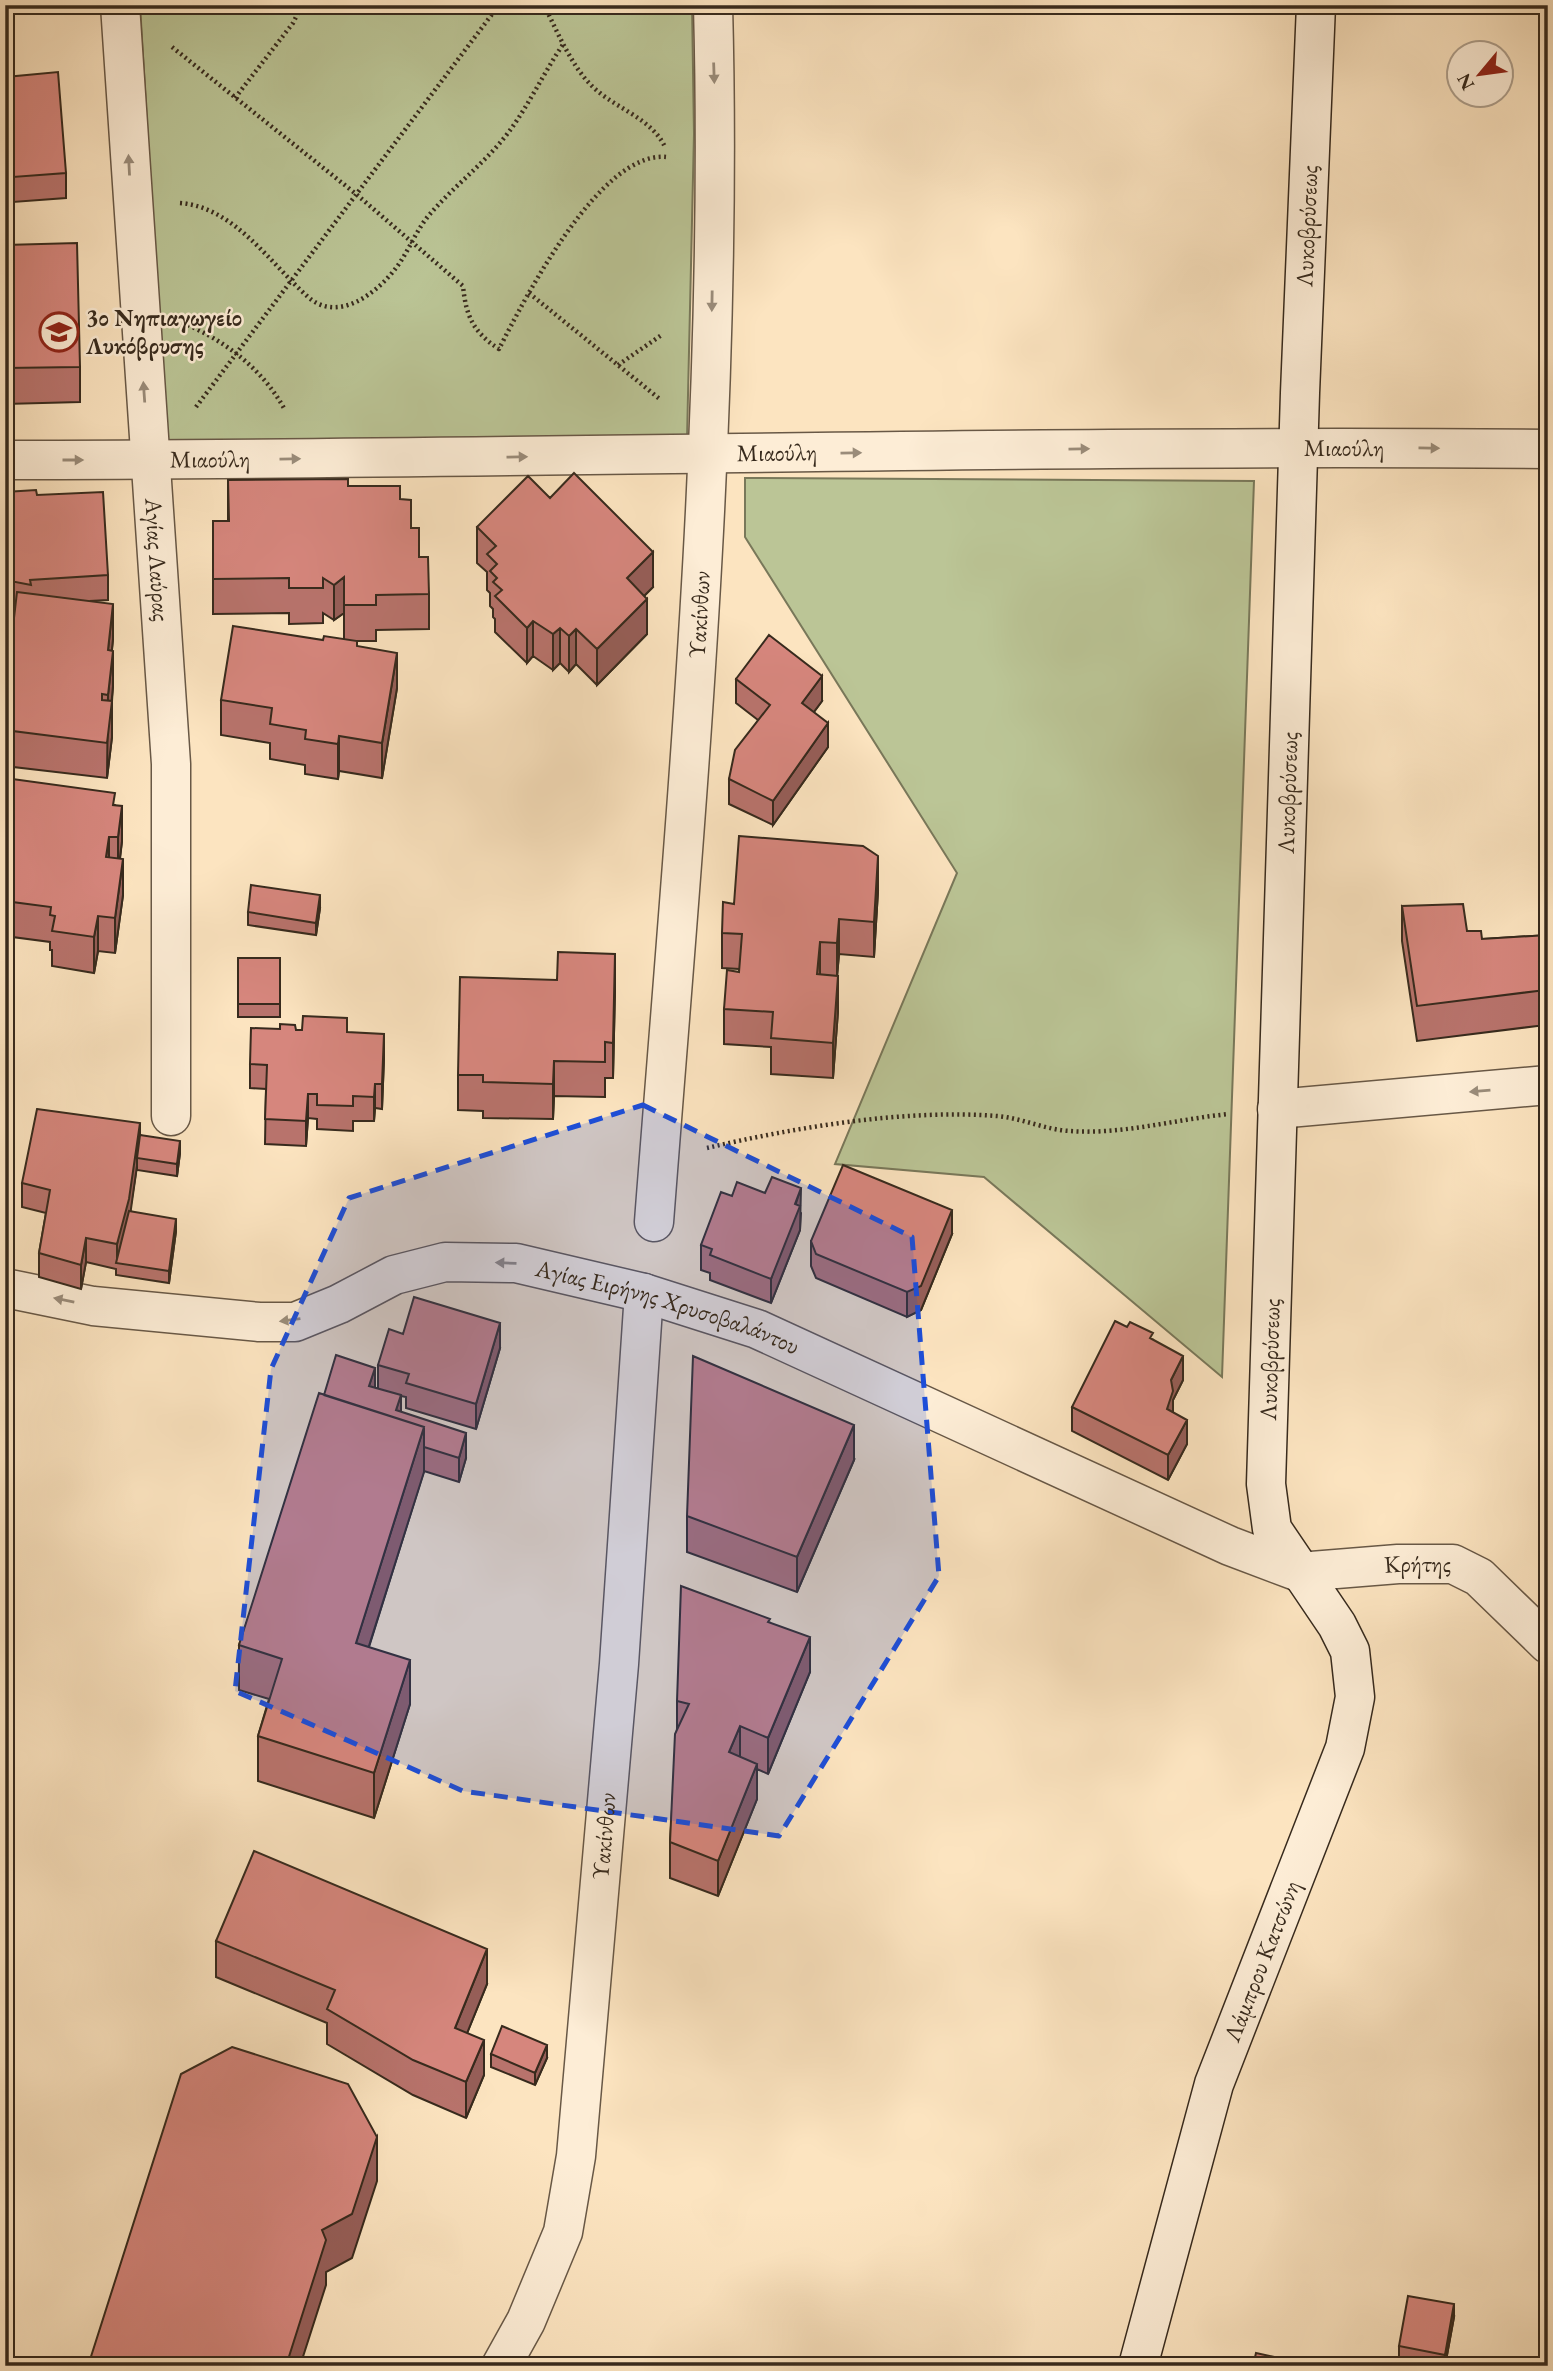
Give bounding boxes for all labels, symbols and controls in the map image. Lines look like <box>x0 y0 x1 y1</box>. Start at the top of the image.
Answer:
north arrow <box>1444 38 1514 108</box>
one-way arrow <box>709 63 720 85</box>
text: N <box>1451 69 1480 95</box>
one-way arrow <box>124 154 135 176</box>
street label: Λυκοβρύσεως <box>1288 164 1324 289</box>
one-way arrow <box>706 290 718 312</box>
place label: 3ο Νηπιαγωγείο Λυκόβρυσης <box>85 302 242 361</box>
school or university icon: 3ο Νηπιαγωγείο Λυκόβρυσης <box>38 311 80 353</box>
one-way arrow <box>138 381 149 403</box>
street label: Μιαούλη <box>1304 432 1384 463</box>
street label: Μιαούλη <box>736 436 817 468</box>
one-way arrow <box>1418 442 1440 454</box>
street label: Μιαούλη <box>170 443 250 474</box>
one-way arrow <box>1068 443 1090 455</box>
one-way arrow <box>841 447 863 458</box>
one-way arrow <box>507 451 529 463</box>
one-way arrow <box>279 453 301 465</box>
one-way arrow <box>63 454 85 466</box>
street label: Αγίας Λαύρας <box>138 496 177 623</box>
street label: Υακίνθων <box>681 570 717 659</box>
street label: Λυκοβρύσεως <box>1270 731 1304 855</box>
one-way arrow <box>1469 1086 1491 1097</box>
street label: Αγίας Ειρήνης Χρυσοβαλάντου <box>532 1252 805 1362</box>
one-way arrow <box>494 1258 516 1269</box>
one-way arrow <box>53 1295 75 1306</box>
street label: Λυκοβρύσεως <box>1252 1298 1287 1422</box>
one-way arrow <box>279 1315 301 1326</box>
street label: Κρήτης <box>1383 1548 1451 1580</box>
street label: Υακίνθων <box>584 1791 623 1881</box>
street label: Λάμπρου Κατσώνη <box>1216 1876 1307 2047</box>

